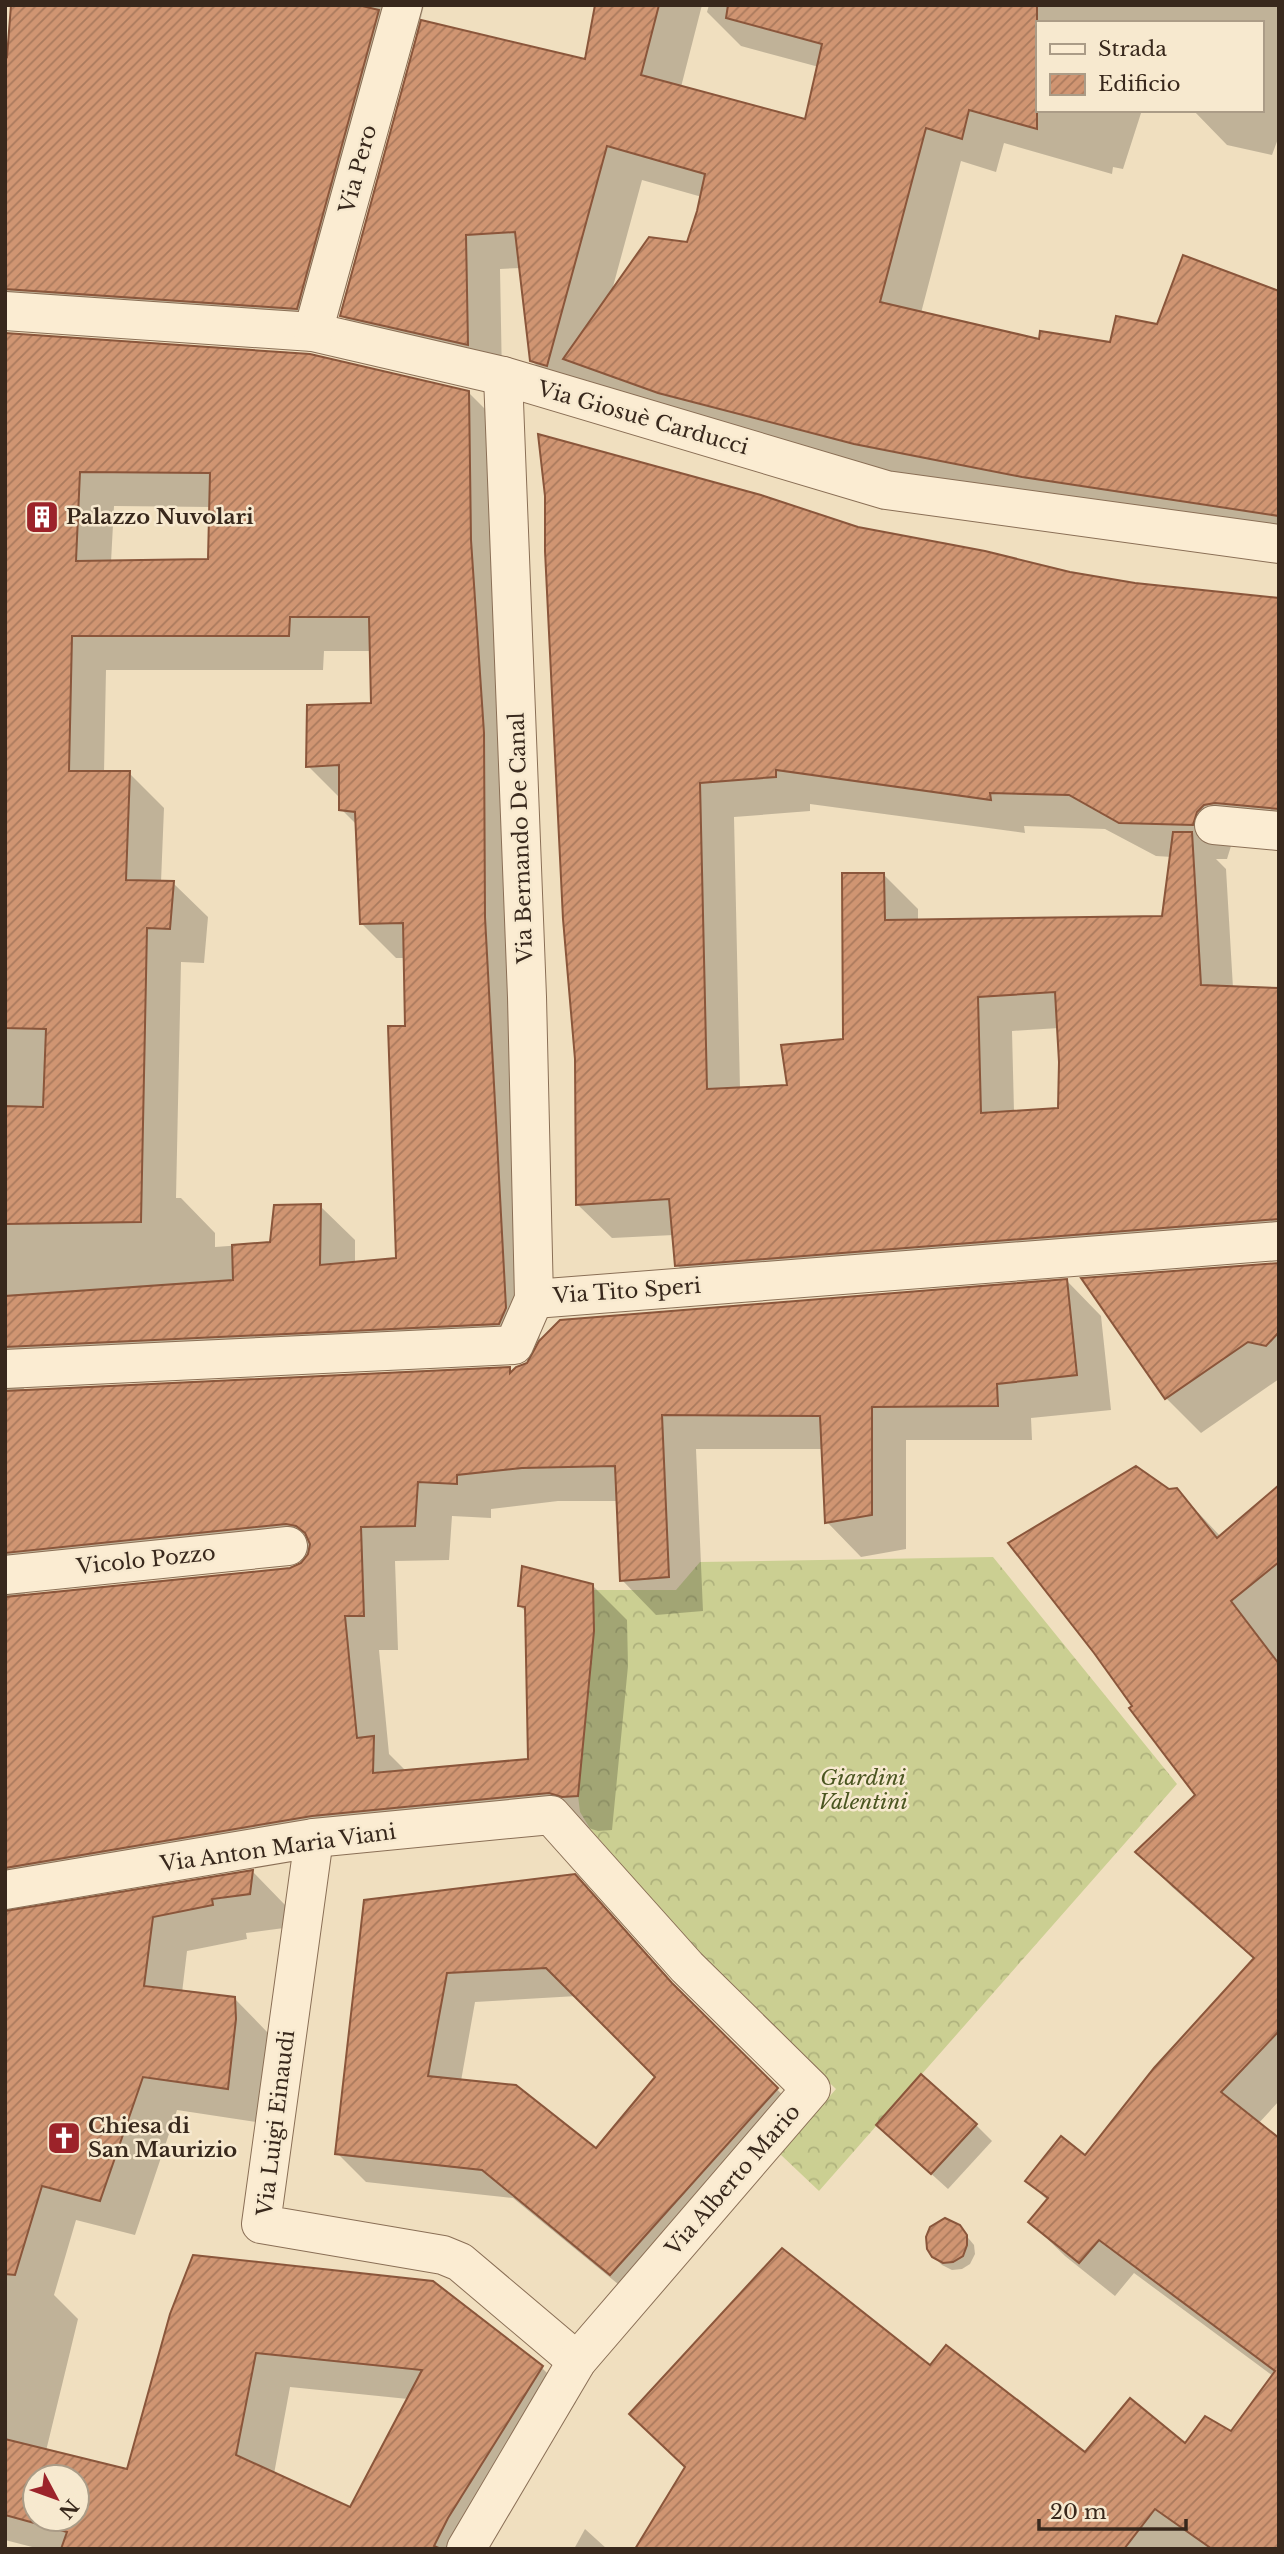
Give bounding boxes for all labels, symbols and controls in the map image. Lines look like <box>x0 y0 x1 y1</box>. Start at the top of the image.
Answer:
legend <box>1036 21 1263 112</box>
text: Strada <box>1098 36 1167 62</box>
text: Edificio <box>1098 71 1180 97</box>
street label: Via Pero <box>334 122 382 217</box>
street label: Via Giosuè Carducci <box>534 375 751 461</box>
building icon: Palazzo Nuvolari <box>23 498 61 536</box>
place label: Palazzo Nuvolari <box>66 504 254 530</box>
street label: Via Bernando De Canal <box>504 712 538 965</box>
street label: Via Tito Speri <box>551 1273 702 1309</box>
street label: Vicolo Pozzo <box>74 1540 217 1580</box>
park label: Giardini Valentini <box>818 1765 908 1815</box>
street label: Via Anton Maria Viani <box>157 1819 398 1878</box>
street label: Via Luigi Einaudi <box>252 2029 300 2218</box>
street label: Via Alberto Mario <box>660 2099 806 2262</box>
place label: Chiesa di San Maurizio <box>88 2113 237 2163</box>
church icon: Chiesa di San Maurizio <box>45 2119 83 2157</box>
north arrow <box>21 2463 91 2533</box>
scale bar <box>1039 2488 1186 2532</box>
text: N <box>54 2495 83 2523</box>
text: 20 m <box>1050 2499 1107 2525</box>

